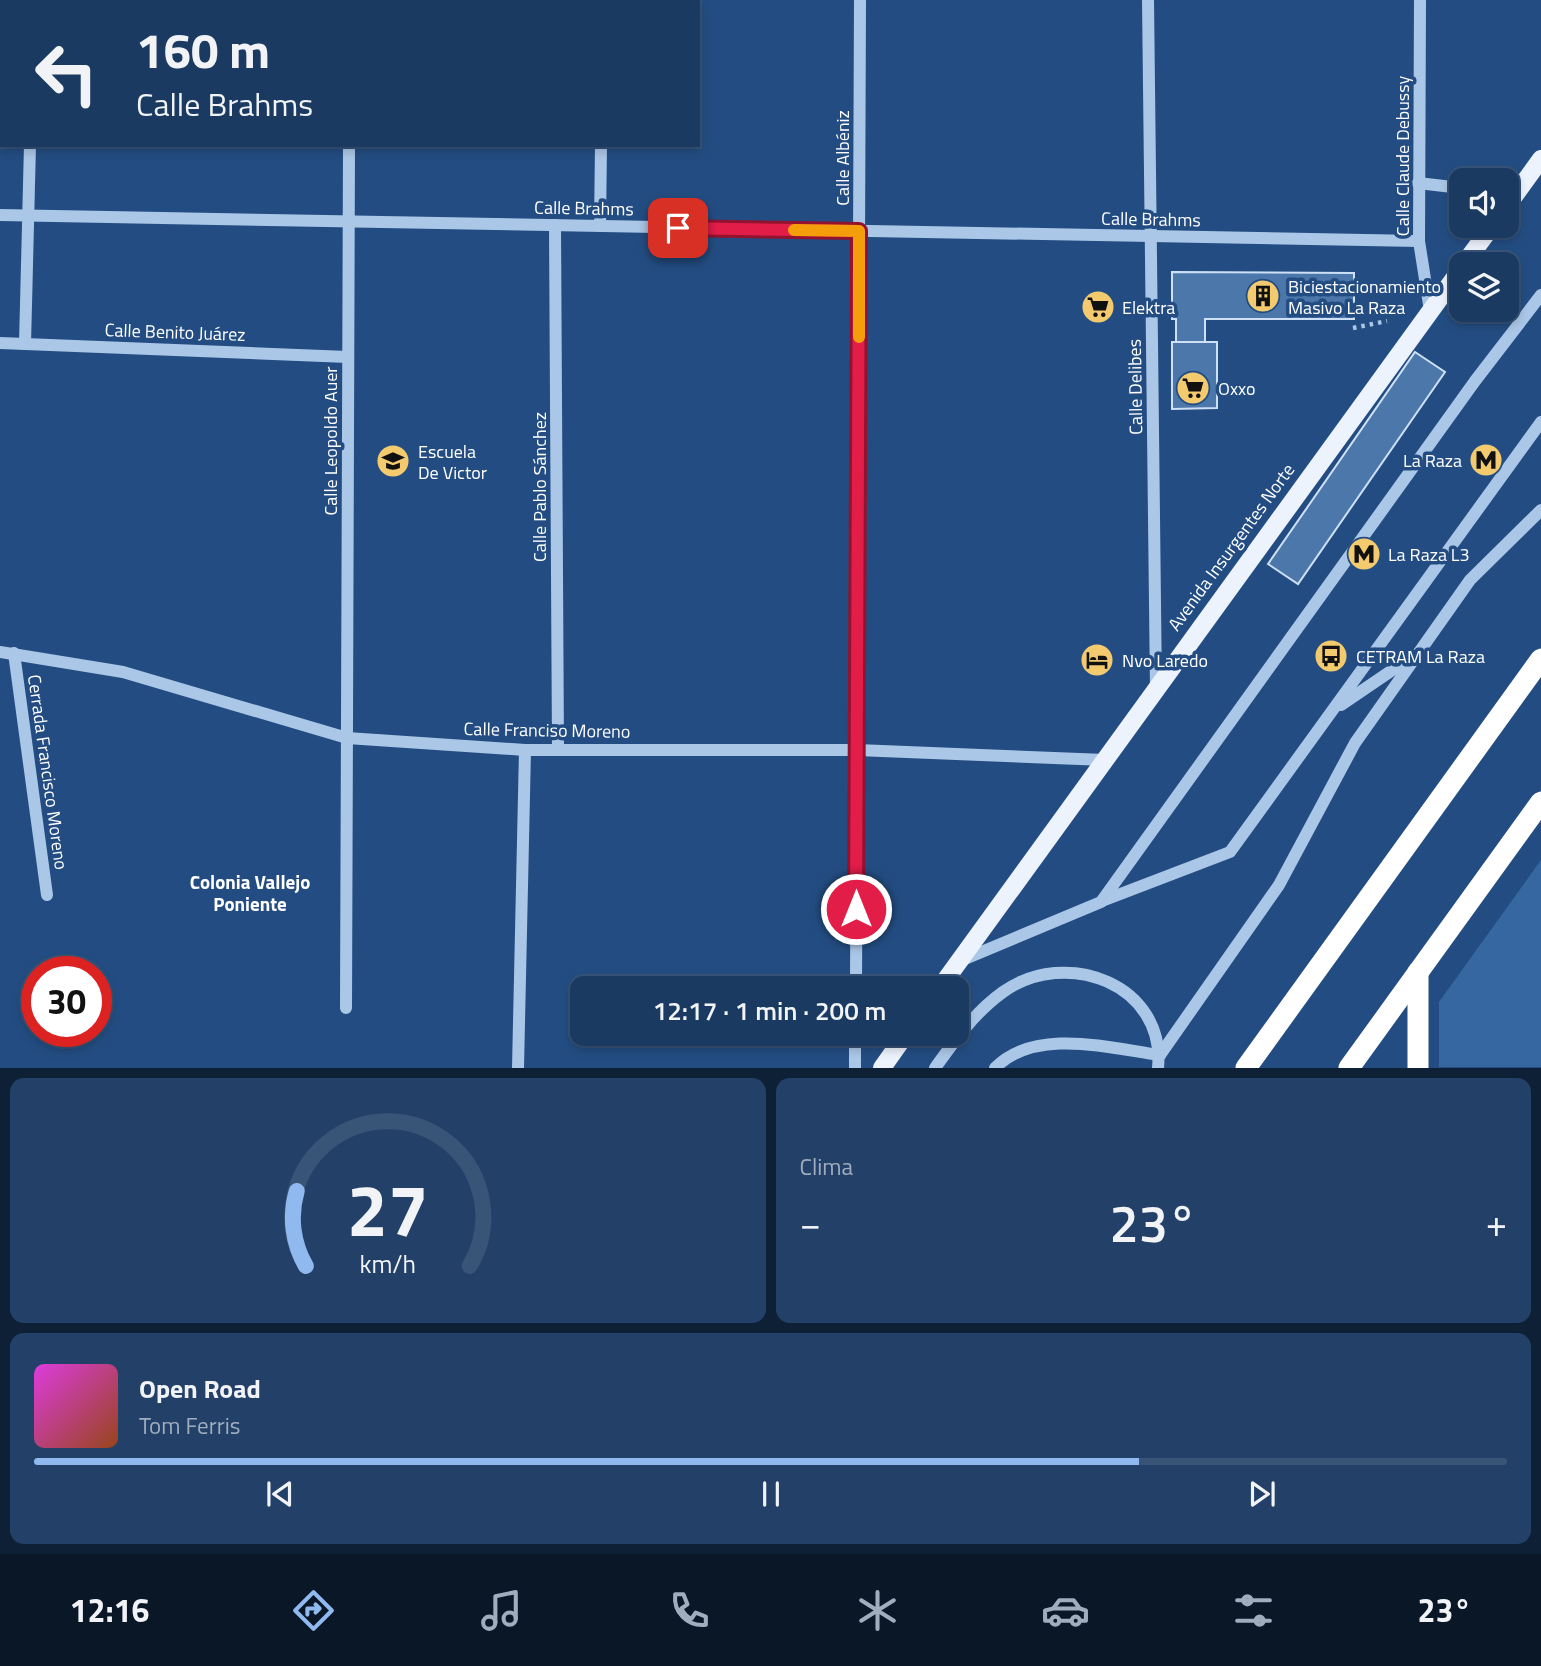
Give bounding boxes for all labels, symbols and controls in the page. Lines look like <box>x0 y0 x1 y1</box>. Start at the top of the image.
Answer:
text: 160 m <box>136 12 270 87</box>
icon: left <box>21 28 112 119</box>
street label: Calle Claude Debussy <box>1389 76 1416 236</box>
text: Calle Brahms <box>136 80 313 128</box>
street label: Calle Albéniz <box>829 110 856 206</box>
map controls <box>1449 168 1519 322</box>
button: sound <box>1449 168 1519 238</box>
street label: Calle Brahms <box>534 194 634 222</box>
pin <box>648 198 708 258</box>
street label: Calle Brahms <box>1101 205 1201 233</box>
icon: arrive <box>659 209 697 247</box>
button: layers <box>1449 252 1519 322</box>
place label: Biciestacionamiento Masivo La Raza <box>1288 273 1441 321</box>
building icon: Biciestacionamiento Masivo La Raza <box>1244 277 1282 315</box>
supermarket icon: Elektra <box>1079 288 1117 326</box>
place label: Elektra <box>1122 294 1175 321</box>
street label: Calle Benito Juárez <box>104 316 246 348</box>
street label: Calle Delibes <box>1121 339 1149 435</box>
street label: Calle Leopoldo Auer <box>317 366 344 516</box>
supermarket icon: Oxxo <box>1174 369 1212 407</box>
place label: Oxxo <box>1218 375 1255 402</box>
street label: Calle Pablo Sánchez <box>526 412 553 562</box>
place label: Escuela De Victor <box>418 438 487 486</box>
metro station icon: La Raza <box>1467 441 1505 479</box>
school or university icon: Escuela De Victor <box>374 442 412 480</box>
place label: La Raza <box>1403 447 1462 474</box>
street label: Avenida Insurgentes Norte <box>1161 458 1301 636</box>
metro station icon: La Raza L3 <box>1345 535 1383 573</box>
place label: La Raza L3 <box>1388 541 1470 568</box>
bus stop icon: CETRAM La Raza <box>1312 637 1350 675</box>
hotel icon: Nvo Laredo <box>1078 641 1116 679</box>
place label: CETRAM La Raza <box>1356 643 1485 670</box>
place label: Nvo Laredo <box>1122 647 1208 674</box>
street label: Cerrada Francisco Moreno <box>21 673 75 871</box>
street label: Calle Franciso Moreno <box>463 715 631 745</box>
district label: Colonia Vallejo Poniente <box>190 867 310 918</box>
position arrow <box>819 872 893 946</box>
speed limit sign: 30 <box>21 956 112 1047</box>
text: 12:17 · 1 min · 200 m <box>653 991 886 1030</box>
text: Clima <box>800 1149 853 1184</box>
text: 27 <box>347 1155 429 1265</box>
text: 23° <box>1110 1183 1197 1262</box>
text: − <box>800 1194 821 1252</box>
text: + <box>1486 1194 1507 1252</box>
text: km/h <box>359 1245 416 1283</box>
text: Open Road <box>139 1369 261 1408</box>
text: Tom Ferris <box>139 1408 240 1443</box>
icon: previous <box>261 1475 299 1513</box>
icon: pause <box>752 1475 790 1513</box>
icon: next <box>1243 1475 1281 1513</box>
text: 12:16 <box>70 1586 149 1634</box>
icon: directions <box>289 1586 338 1635</box>
icon: music <box>477 1586 526 1635</box>
icon: phone <box>665 1586 714 1635</box>
icon: climate <box>853 1586 902 1635</box>
icon: car <box>1041 1586 1090 1635</box>
icon: filters <box>1229 1586 1278 1635</box>
text: 23° <box>1418 1586 1471 1634</box>

